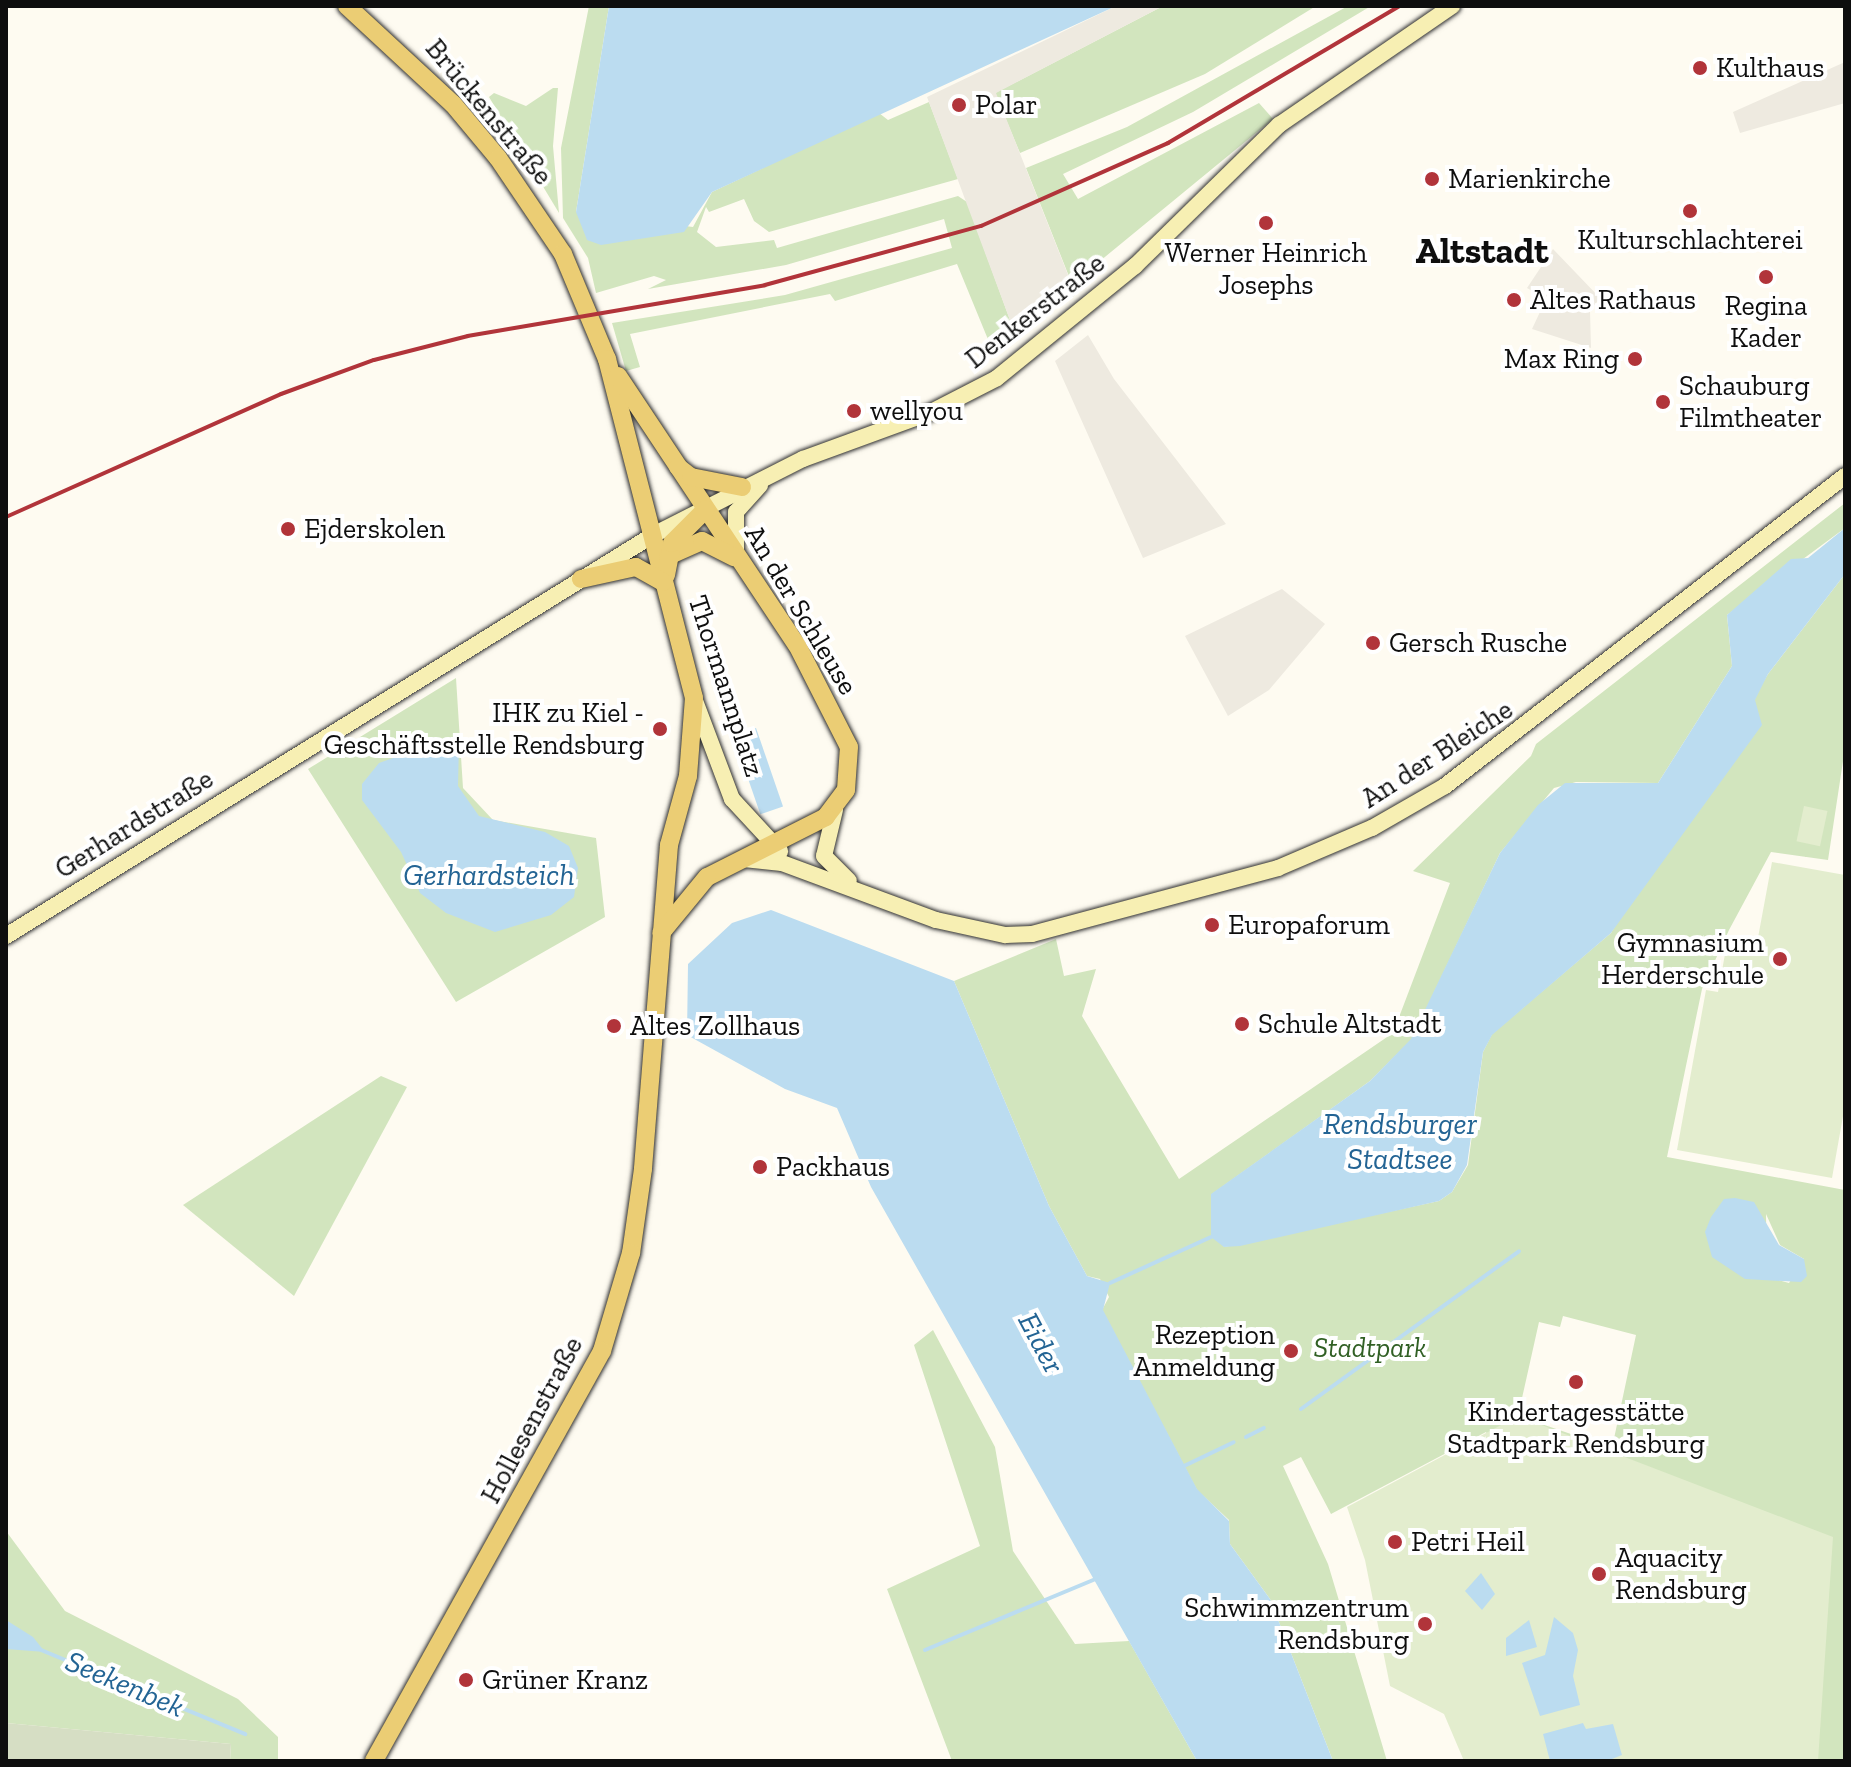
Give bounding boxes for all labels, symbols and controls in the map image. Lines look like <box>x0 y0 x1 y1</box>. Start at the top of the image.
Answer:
street label: Brückenstraße <box>418 32 560 192</box>
place label: Kulthaus <box>1716 51 1824 85</box>
marker: Kulthaus <box>1691 59 1709 77</box>
place label: Polar <box>975 88 1038 122</box>
marker: Polar <box>950 96 968 114</box>
place label: Marienkirche <box>1448 162 1611 196</box>
marker: Marienkirche <box>1423 170 1441 188</box>
marker: Kulturschlachterei <box>1681 202 1699 220</box>
marker: Werner Heinrich Josephs <box>1257 214 1275 232</box>
place label: Kulturschlachterei <box>1577 223 1803 257</box>
district label: Altstadt <box>1415 229 1549 273</box>
place label: Werner Heinrich Josephs <box>1165 236 1367 302</box>
street label: Denkerstraße <box>959 246 1111 376</box>
marker: Regina Kader <box>1757 268 1775 286</box>
place label: Altes Rathaus <box>1530 283 1696 317</box>
place label: Regina Kader <box>1725 289 1807 355</box>
marker: Altes Rathaus <box>1505 291 1523 309</box>
place label: Max Ring <box>1504 342 1619 376</box>
marker: Max Ring <box>1626 350 1644 368</box>
place label: Schauburg Filmtheater <box>1679 369 1822 435</box>
marker: Schauburg Filmtheater <box>1654 393 1672 411</box>
place label: wellyou <box>870 394 963 428</box>
marker: wellyou <box>845 402 863 420</box>
place label: Ejderskolen <box>304 512 445 546</box>
street label: An der Schleuse <box>737 519 865 701</box>
marker: Ejderskolen <box>279 520 297 538</box>
street label: Thormannplatz <box>681 591 771 781</box>
place label: Gersch Rusche <box>1389 626 1568 660</box>
marker: Gersch Rusche <box>1364 634 1382 652</box>
street label: An der Bleiche <box>1355 692 1519 816</box>
place label: IHK zu Kiel - Geschäftsstelle Rendsburg <box>324 696 644 762</box>
marker: IHK zu Kiel - Geschäftsstelle Rendsburg <box>651 720 669 738</box>
street label: Gerhardstraße <box>49 762 219 886</box>
water label: Gerhardsteich <box>403 857 575 893</box>
place label: Europaforum <box>1228 908 1390 942</box>
marker: Europaforum <box>1203 916 1221 934</box>
place label: Gymnasium Herderschule <box>1601 926 1764 992</box>
marker: Gymnasium Herderschule <box>1771 950 1789 968</box>
place label: Schule Altstadt <box>1258 1007 1442 1041</box>
place label: Altes Zollhaus <box>630 1009 800 1043</box>
marker: Schule Altstadt <box>1233 1015 1251 1033</box>
marker: Altes Zollhaus <box>605 1017 623 1035</box>
water label: Rendsburger Stadtsee <box>1323 1106 1477 1176</box>
place label: Packhaus <box>776 1150 890 1184</box>
marker: Packhaus <box>751 1158 769 1176</box>
water label: Eider <box>1010 1306 1072 1380</box>
place label: Rezeption Anmeldung <box>1134 1318 1275 1384</box>
street label: Hollesenstraße <box>474 1331 590 1509</box>
park label: Stadtpark <box>1313 1331 1427 1365</box>
marker: Rezeption Anmeldung <box>1282 1342 1300 1360</box>
marker: Kindertagesstätte Stadtpark Rendsburg <box>1567 1373 1585 1391</box>
place label: Kindertagesstätte Stadtpark Rendsburg <box>1447 1395 1705 1461</box>
place label: Petri Heil <box>1411 1525 1525 1559</box>
marker: Petri Heil <box>1386 1533 1404 1551</box>
place label: Aquacity Rendsburg <box>1615 1541 1747 1607</box>
marker: Aquacity Rendsburg <box>1590 1565 1608 1583</box>
place label: Schwimmzentrum Rendsburg <box>1184 1591 1409 1657</box>
marker: Schwimmzentrum Rendsburg <box>1416 1615 1434 1633</box>
water label: Seekenbek <box>60 1643 190 1725</box>
place label: Grüner Kranz <box>482 1663 648 1697</box>
marker: Grüner Kranz <box>457 1671 475 1689</box>

